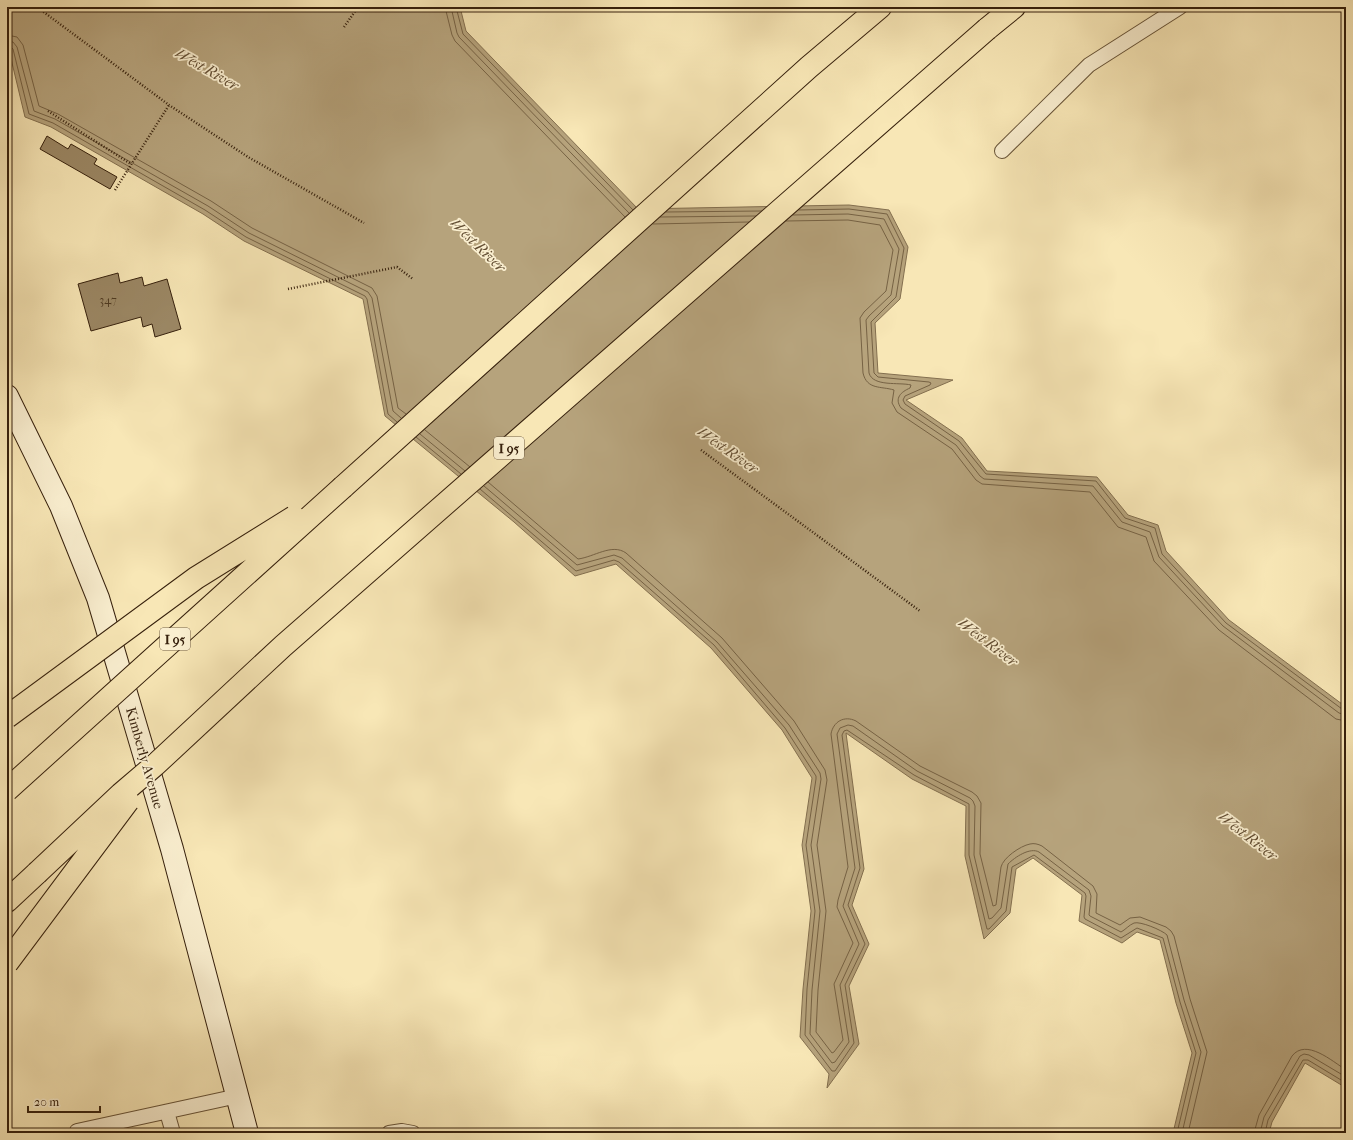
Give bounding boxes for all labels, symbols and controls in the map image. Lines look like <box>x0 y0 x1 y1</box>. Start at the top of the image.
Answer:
water label: West River <box>172 44 243 95</box>
water label: West River <box>447 214 510 277</box>
house number: 347 <box>99 293 117 307</box>
water label: West River <box>694 423 763 478</box>
road number: I 95 <box>494 437 524 459</box>
water label: West River <box>955 614 1022 671</box>
road number: I 95 <box>160 628 190 650</box>
street label: Kimberly Avenue <box>122 705 167 811</box>
water label: West River <box>1215 807 1282 865</box>
scale bar <box>28 1088 100 1114</box>
text: 20 m <box>34 1095 59 1109</box>

